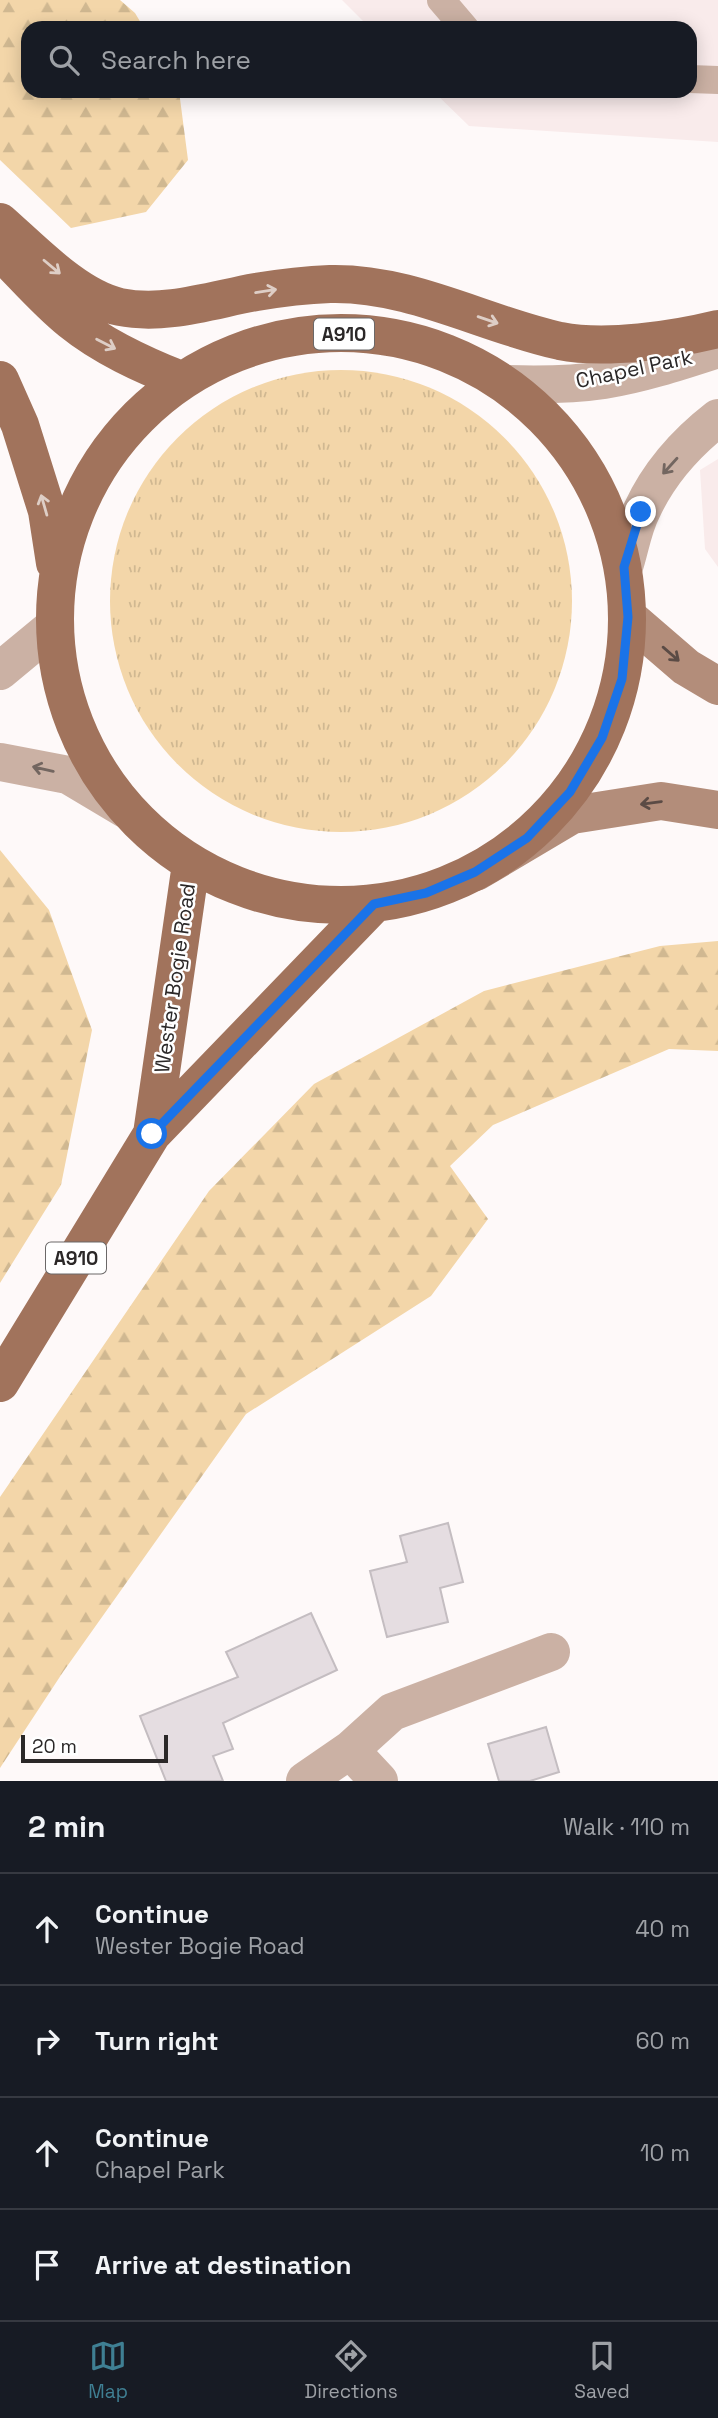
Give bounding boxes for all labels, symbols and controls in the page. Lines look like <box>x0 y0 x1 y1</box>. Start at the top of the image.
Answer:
search box <box>21 21 697 98</box>
icon: search <box>45 41 83 79</box>
text: Search here <box>101 43 251 77</box>
one-way arrow <box>43 258 61 274</box>
one-way arrow <box>254 284 277 297</box>
one-way arrow <box>476 315 498 327</box>
road number: A910 <box>314 318 374 350</box>
one-way arrow <box>95 337 116 351</box>
street label: Chapel Park <box>573 343 695 394</box>
one-way arrow <box>662 456 678 474</box>
one-way arrow <box>37 494 50 516</box>
route end <box>625 496 656 527</box>
one-way arrow <box>662 646 680 662</box>
one-way arrow <box>32 762 54 775</box>
one-way arrow <box>640 796 663 809</box>
street label: Wester Bogie Road <box>148 881 201 1074</box>
route start <box>136 1118 167 1149</box>
road number: A910 <box>46 1242 106 1274</box>
scale bar <box>21 1732 168 1764</box>
text: 20 m <box>32 1734 77 1759</box>
text: 2 min <box>28 1807 106 1846</box>
text: Walk · 110 m <box>563 1812 690 1842</box>
text: Continue <box>95 1897 209 1931</box>
icon: ahead <box>28 1910 66 1948</box>
text: 40 m <box>635 1914 690 1944</box>
text: Wester Bogie Road <box>95 1931 304 1961</box>
icon: right <box>28 2022 66 2060</box>
text: Turn right <box>95 2024 219 2058</box>
text: 60 m <box>635 2026 690 2056</box>
text: Continue <box>95 2121 209 2155</box>
icon: ahead <box>28 2134 66 2172</box>
text: 10 m <box>640 2138 690 2168</box>
text: Chapel Park <box>95 2155 225 2185</box>
icon: arrive <box>28 2246 66 2284</box>
text: Arrive at destination <box>95 2248 352 2282</box>
tab: Map <box>88 2337 128 2404</box>
tab: Directions <box>305 2337 398 2404</box>
tab: Saved <box>574 2337 630 2404</box>

